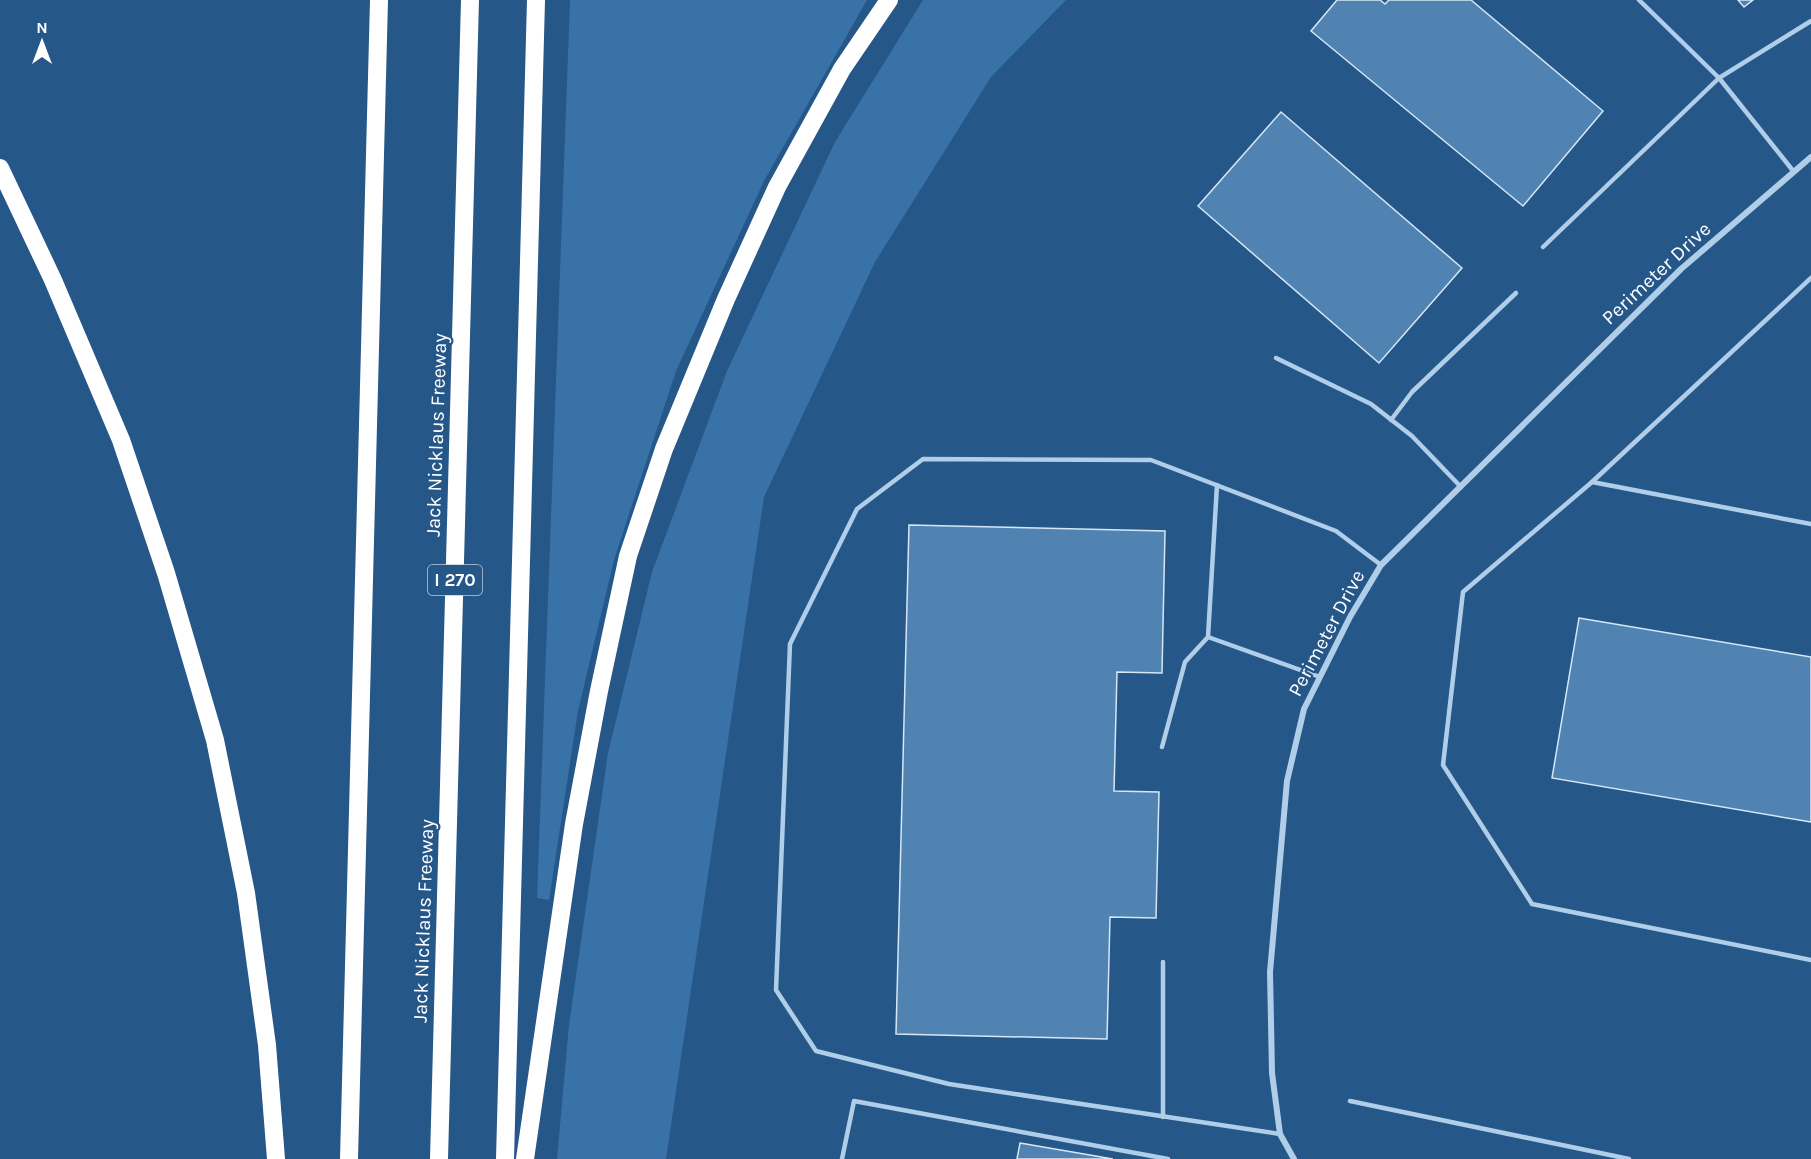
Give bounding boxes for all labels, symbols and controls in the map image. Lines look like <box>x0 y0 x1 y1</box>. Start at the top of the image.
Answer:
north arrow <box>12 12 72 72</box>
text: N <box>36 18 48 37</box>
street label: Perimeter Drive <box>1597 217 1715 330</box>
street label: Jack Nicklaus Freeway <box>421 333 452 537</box>
road number: I 270 <box>428 565 482 595</box>
street label: Perimeter Drive <box>1283 566 1369 700</box>
street label: Jack Nicklaus Freeway <box>408 819 439 1023</box>

